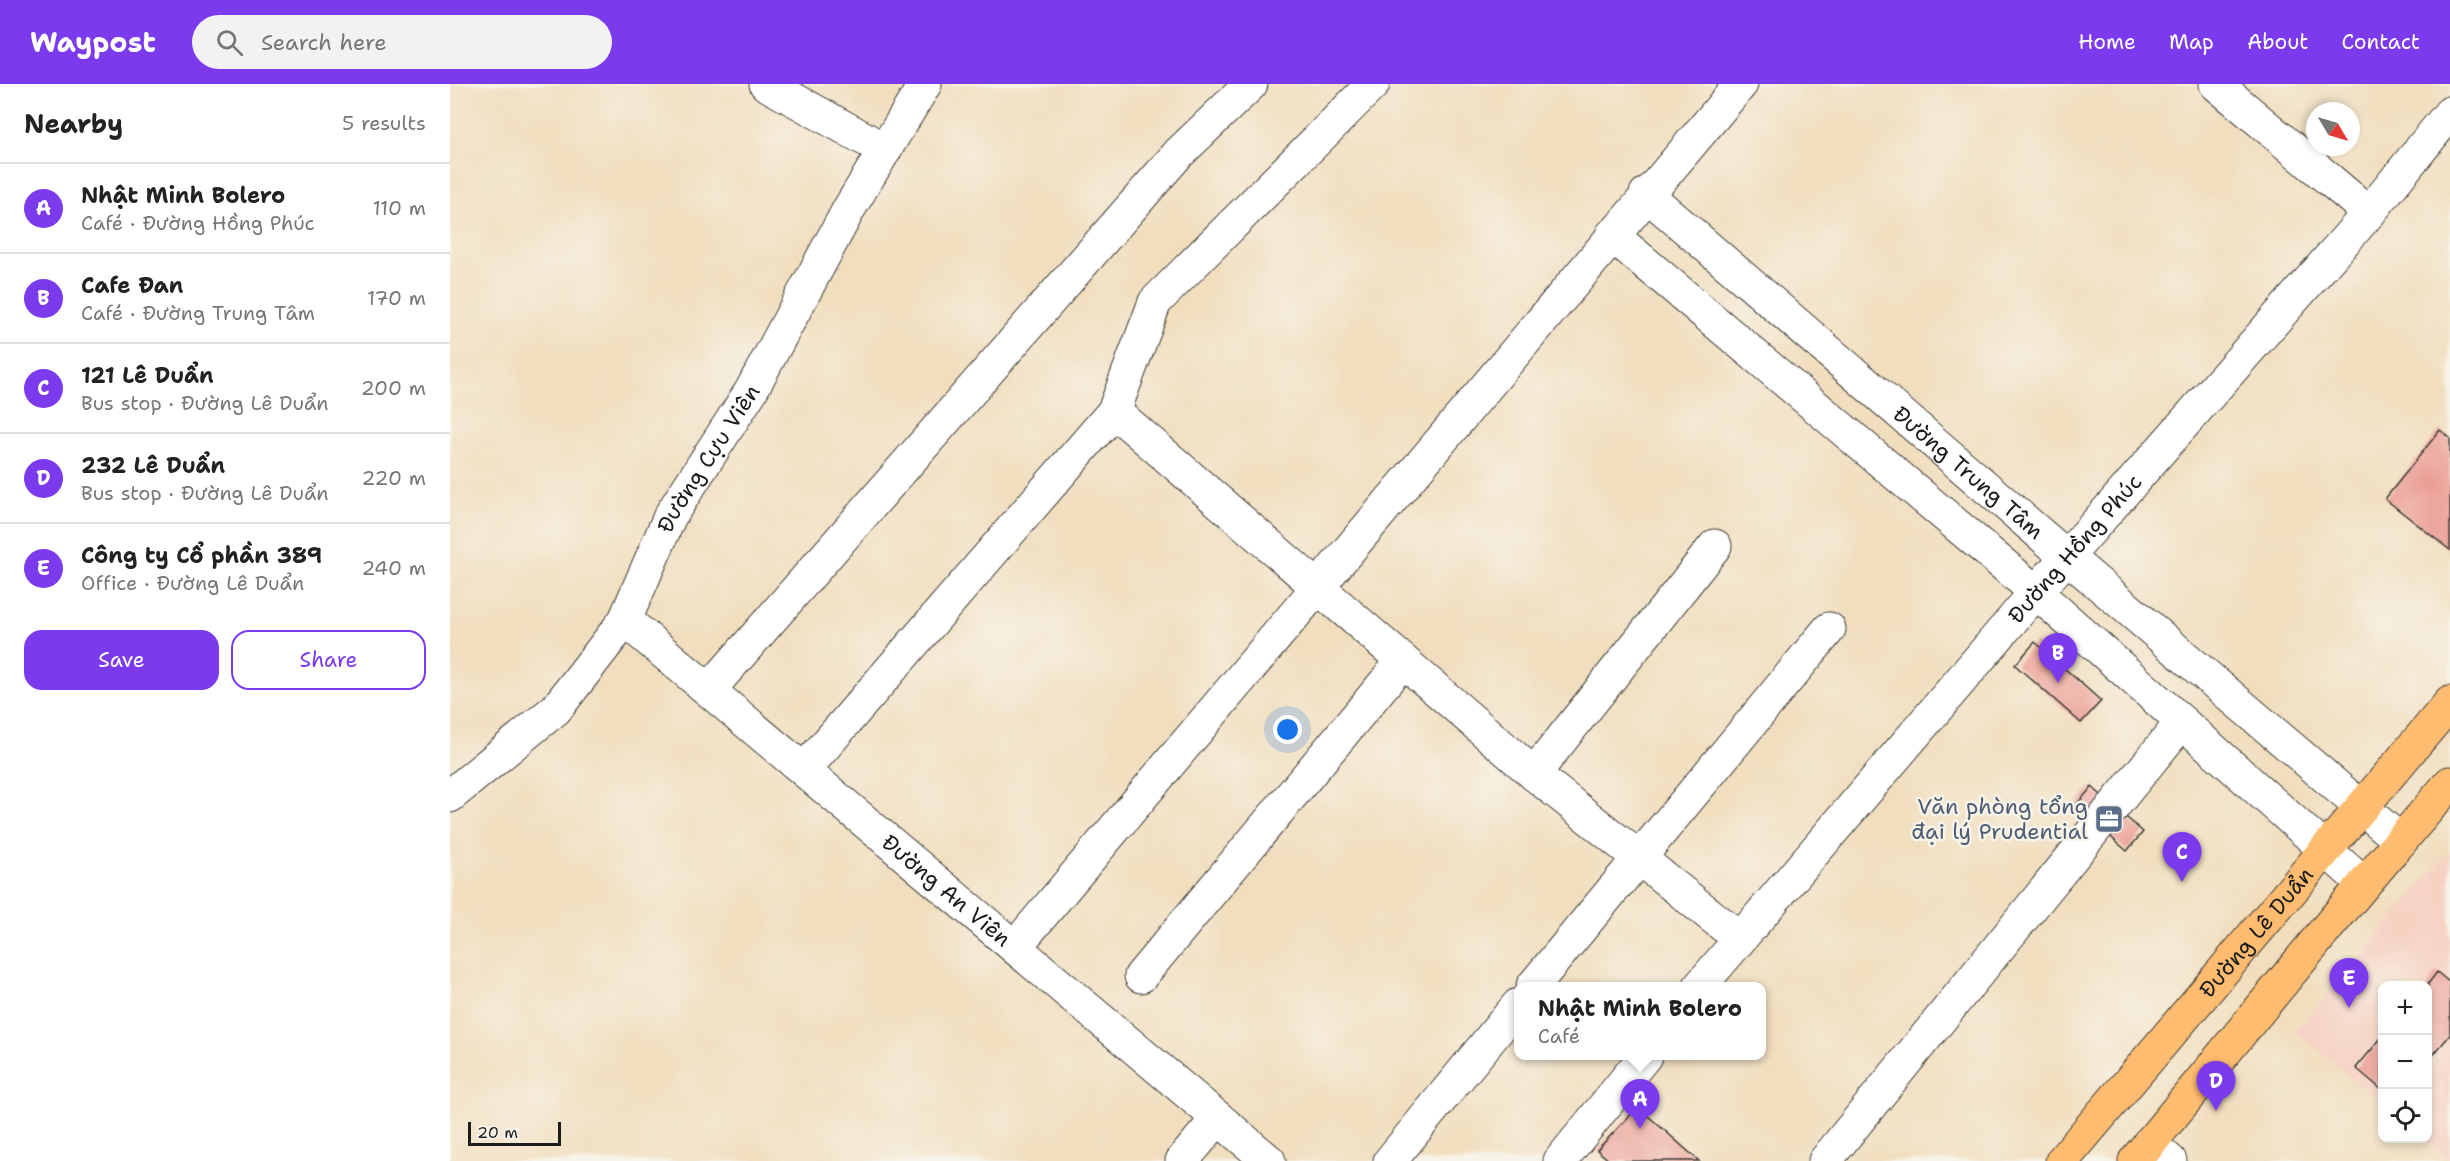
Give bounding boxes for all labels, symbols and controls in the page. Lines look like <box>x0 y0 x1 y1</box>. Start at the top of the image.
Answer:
search box <box>192 15 612 69</box>
text: Waypost <box>30 23 156 61</box>
icon: search <box>213 26 246 59</box>
text: Search here <box>261 28 387 57</box>
text: Home <box>2078 28 2136 56</box>
text: Map <box>2169 28 2214 56</box>
text: About <box>2247 28 2308 56</box>
text: Contact <box>2341 28 2420 56</box>
north arrow <box>2306 102 2360 156</box>
text: Nearby <box>24 106 123 141</box>
text: 5 results <box>342 110 426 136</box>
text: Nhật Minh Bolero <box>81 181 285 210</box>
text: A <box>36 195 51 221</box>
text: 110 m <box>372 195 426 221</box>
text: Café · Đường Hồng Phúc <box>81 210 315 236</box>
text: Cafe Đan <box>81 271 183 300</box>
text: B <box>37 285 50 311</box>
text: 170 m <box>367 285 426 311</box>
text: Café · Đường Trung Tâm <box>81 300 315 326</box>
text: 121 Lê Duẩn <box>81 361 214 390</box>
text: C <box>37 375 50 401</box>
text: 200 m <box>361 375 426 401</box>
street label: Đường Cựu Viên <box>650 379 766 537</box>
text: Bus stop · Đường Lê Duẩn <box>81 390 329 416</box>
street label: Đường Trung Tâm <box>1887 399 2050 545</box>
text: 232 Lê Duẩn <box>81 451 225 480</box>
text: D <box>36 465 51 491</box>
text: 220 m <box>362 465 426 491</box>
street label: Đường Hồng Phúc <box>2001 467 2148 629</box>
text: Bus stop · Đường Lê Duẩn <box>81 480 329 506</box>
text: Công ty Cổ phần 389 <box>81 541 322 570</box>
text: E <box>37 555 50 581</box>
text: 240 m <box>361 555 426 581</box>
text: Office · Đường Lê Duẩn <box>81 570 304 596</box>
button: Save <box>24 630 219 690</box>
button: Share <box>231 630 426 690</box>
pin: B <box>2038 634 2078 683</box>
your location <box>1273 715 1302 744</box>
place label: Văn phòng tổng đại lý Prudential <box>1911 792 2088 846</box>
office icon: Văn phòng tổng đại lý Prudential <box>2093 803 2125 835</box>
street label: Đường An Viên <box>876 828 1017 953</box>
pin: C <box>2162 832 2202 882</box>
street label: Đường Lê Duẩn <box>2192 861 2319 1003</box>
pin: E <box>2330 958 2368 1008</box>
map controls <box>2378 981 2432 1143</box>
button: + <box>2378 981 2432 1035</box>
popup <box>1514 982 1766 1060</box>
text: Nhật Minh Bolero <box>1538 994 1742 1023</box>
text: Café <box>1538 1023 1580 1049</box>
button: − <box>2378 1035 2432 1089</box>
pin: D <box>2196 1062 2236 1111</box>
pin: A <box>1620 1080 1660 1129</box>
button: locate <box>2378 1089 2432 1143</box>
scale bar <box>468 1119 561 1146</box>
text: 20 m <box>477 1122 518 1143</box>

